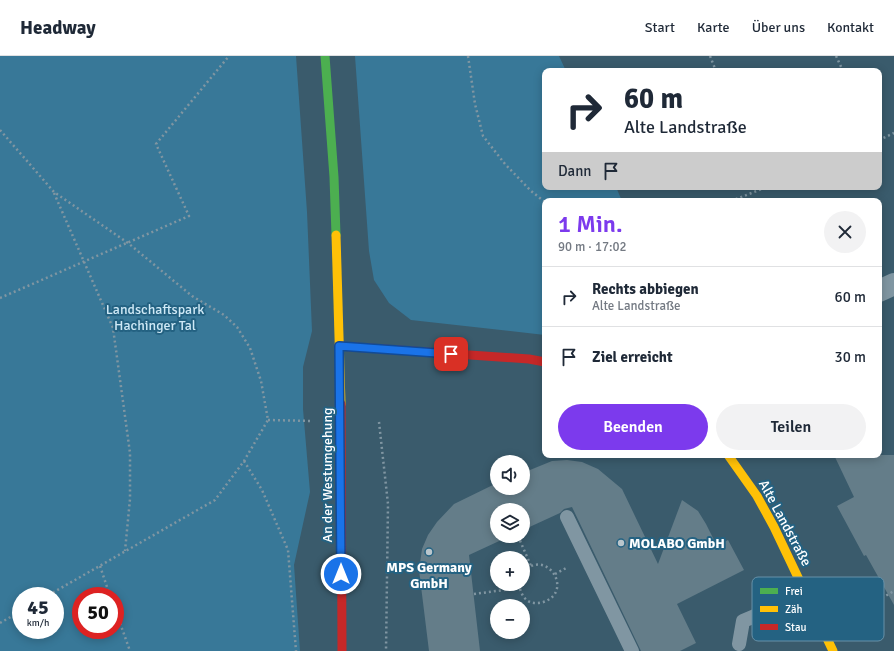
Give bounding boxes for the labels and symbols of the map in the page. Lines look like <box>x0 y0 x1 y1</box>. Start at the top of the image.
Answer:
park label: Landschaftspark Hachinger Tal <box>106 301 204 334</box>
pin <box>434 337 468 371</box>
street label: An der Westumgehung <box>319 408 336 542</box>
street label: Alte Landstraße <box>755 477 815 569</box>
place label: MOLABO GmbH <box>629 535 725 552</box>
marker: MOLABO GmbH <box>616 538 626 548</box>
marker: MPS Germany GmbH <box>424 547 434 557</box>
position arrow <box>320 553 362 595</box>
place label: MPS Germany GmbH <box>386 559 472 592</box>
legend <box>752 577 884 641</box>
text: Frei <box>785 585 803 598</box>
speed limit sign: 50 <box>72 587 124 639</box>
text: Zäh <box>785 603 803 616</box>
text: Stau <box>785 621 807 634</box>

